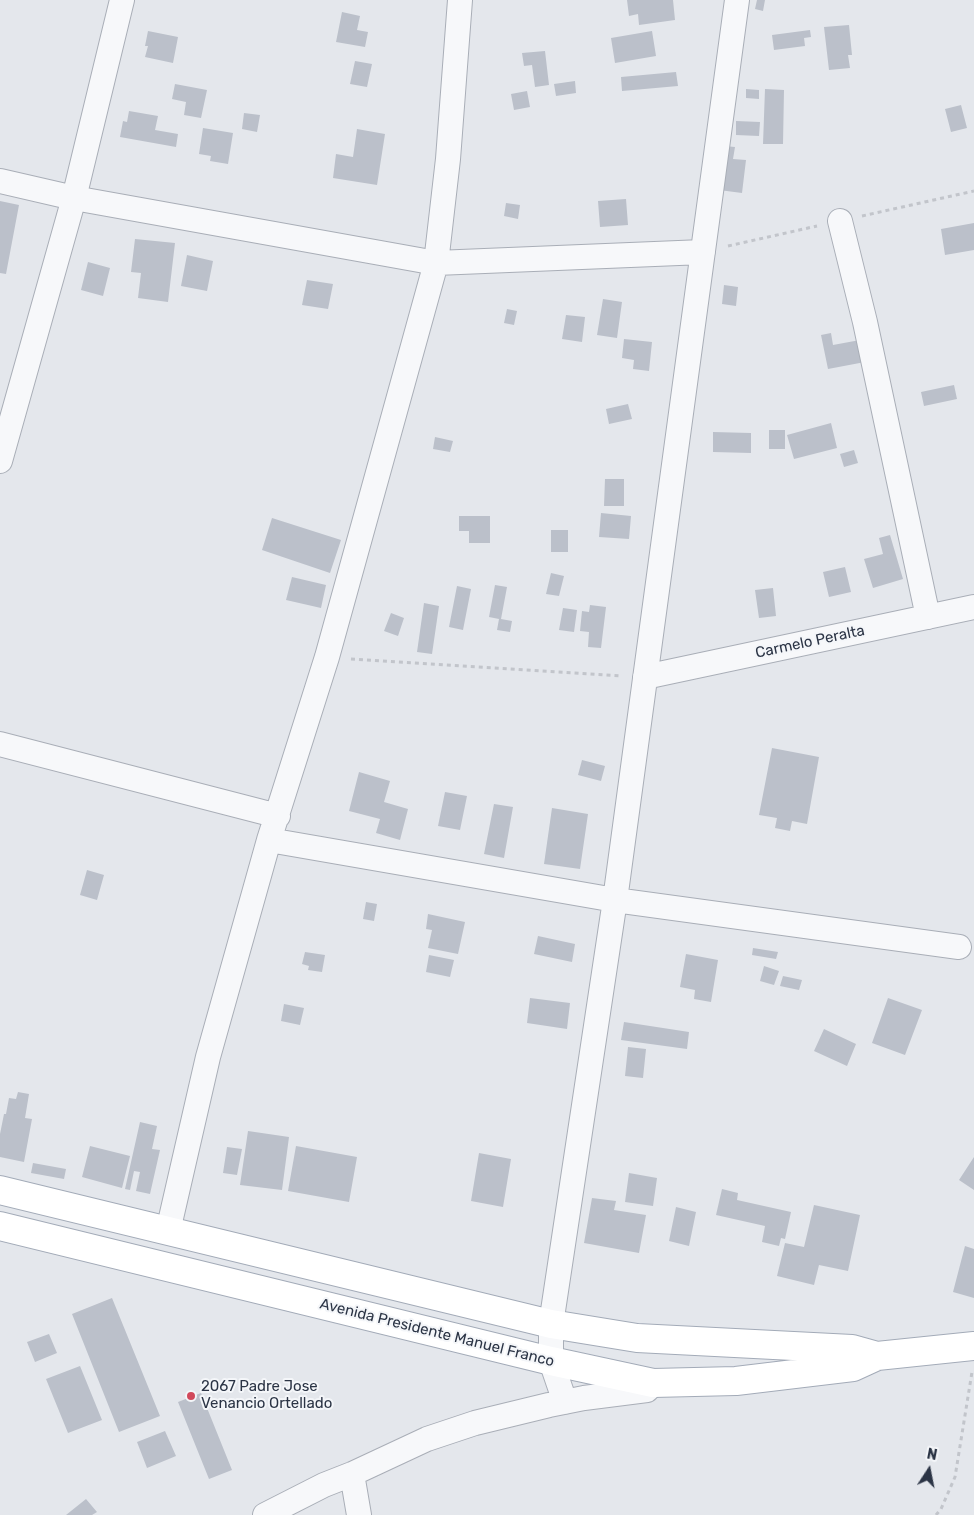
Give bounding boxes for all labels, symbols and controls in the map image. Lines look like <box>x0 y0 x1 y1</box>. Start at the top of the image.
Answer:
street label: Carmelo Peralta <box>754 622 866 662</box>
street label: Avenida Presidente Manuel Franco <box>318 1295 556 1371</box>
place label: 2067 Padre Jose Venancio Ortellado <box>201 1378 332 1413</box>
marker: 2067 Padre Jose Venancio Ortellado <box>185 1390 197 1402</box>
north arrow <box>904 1445 954 1495</box>
text: N <box>925 1445 939 1464</box>

